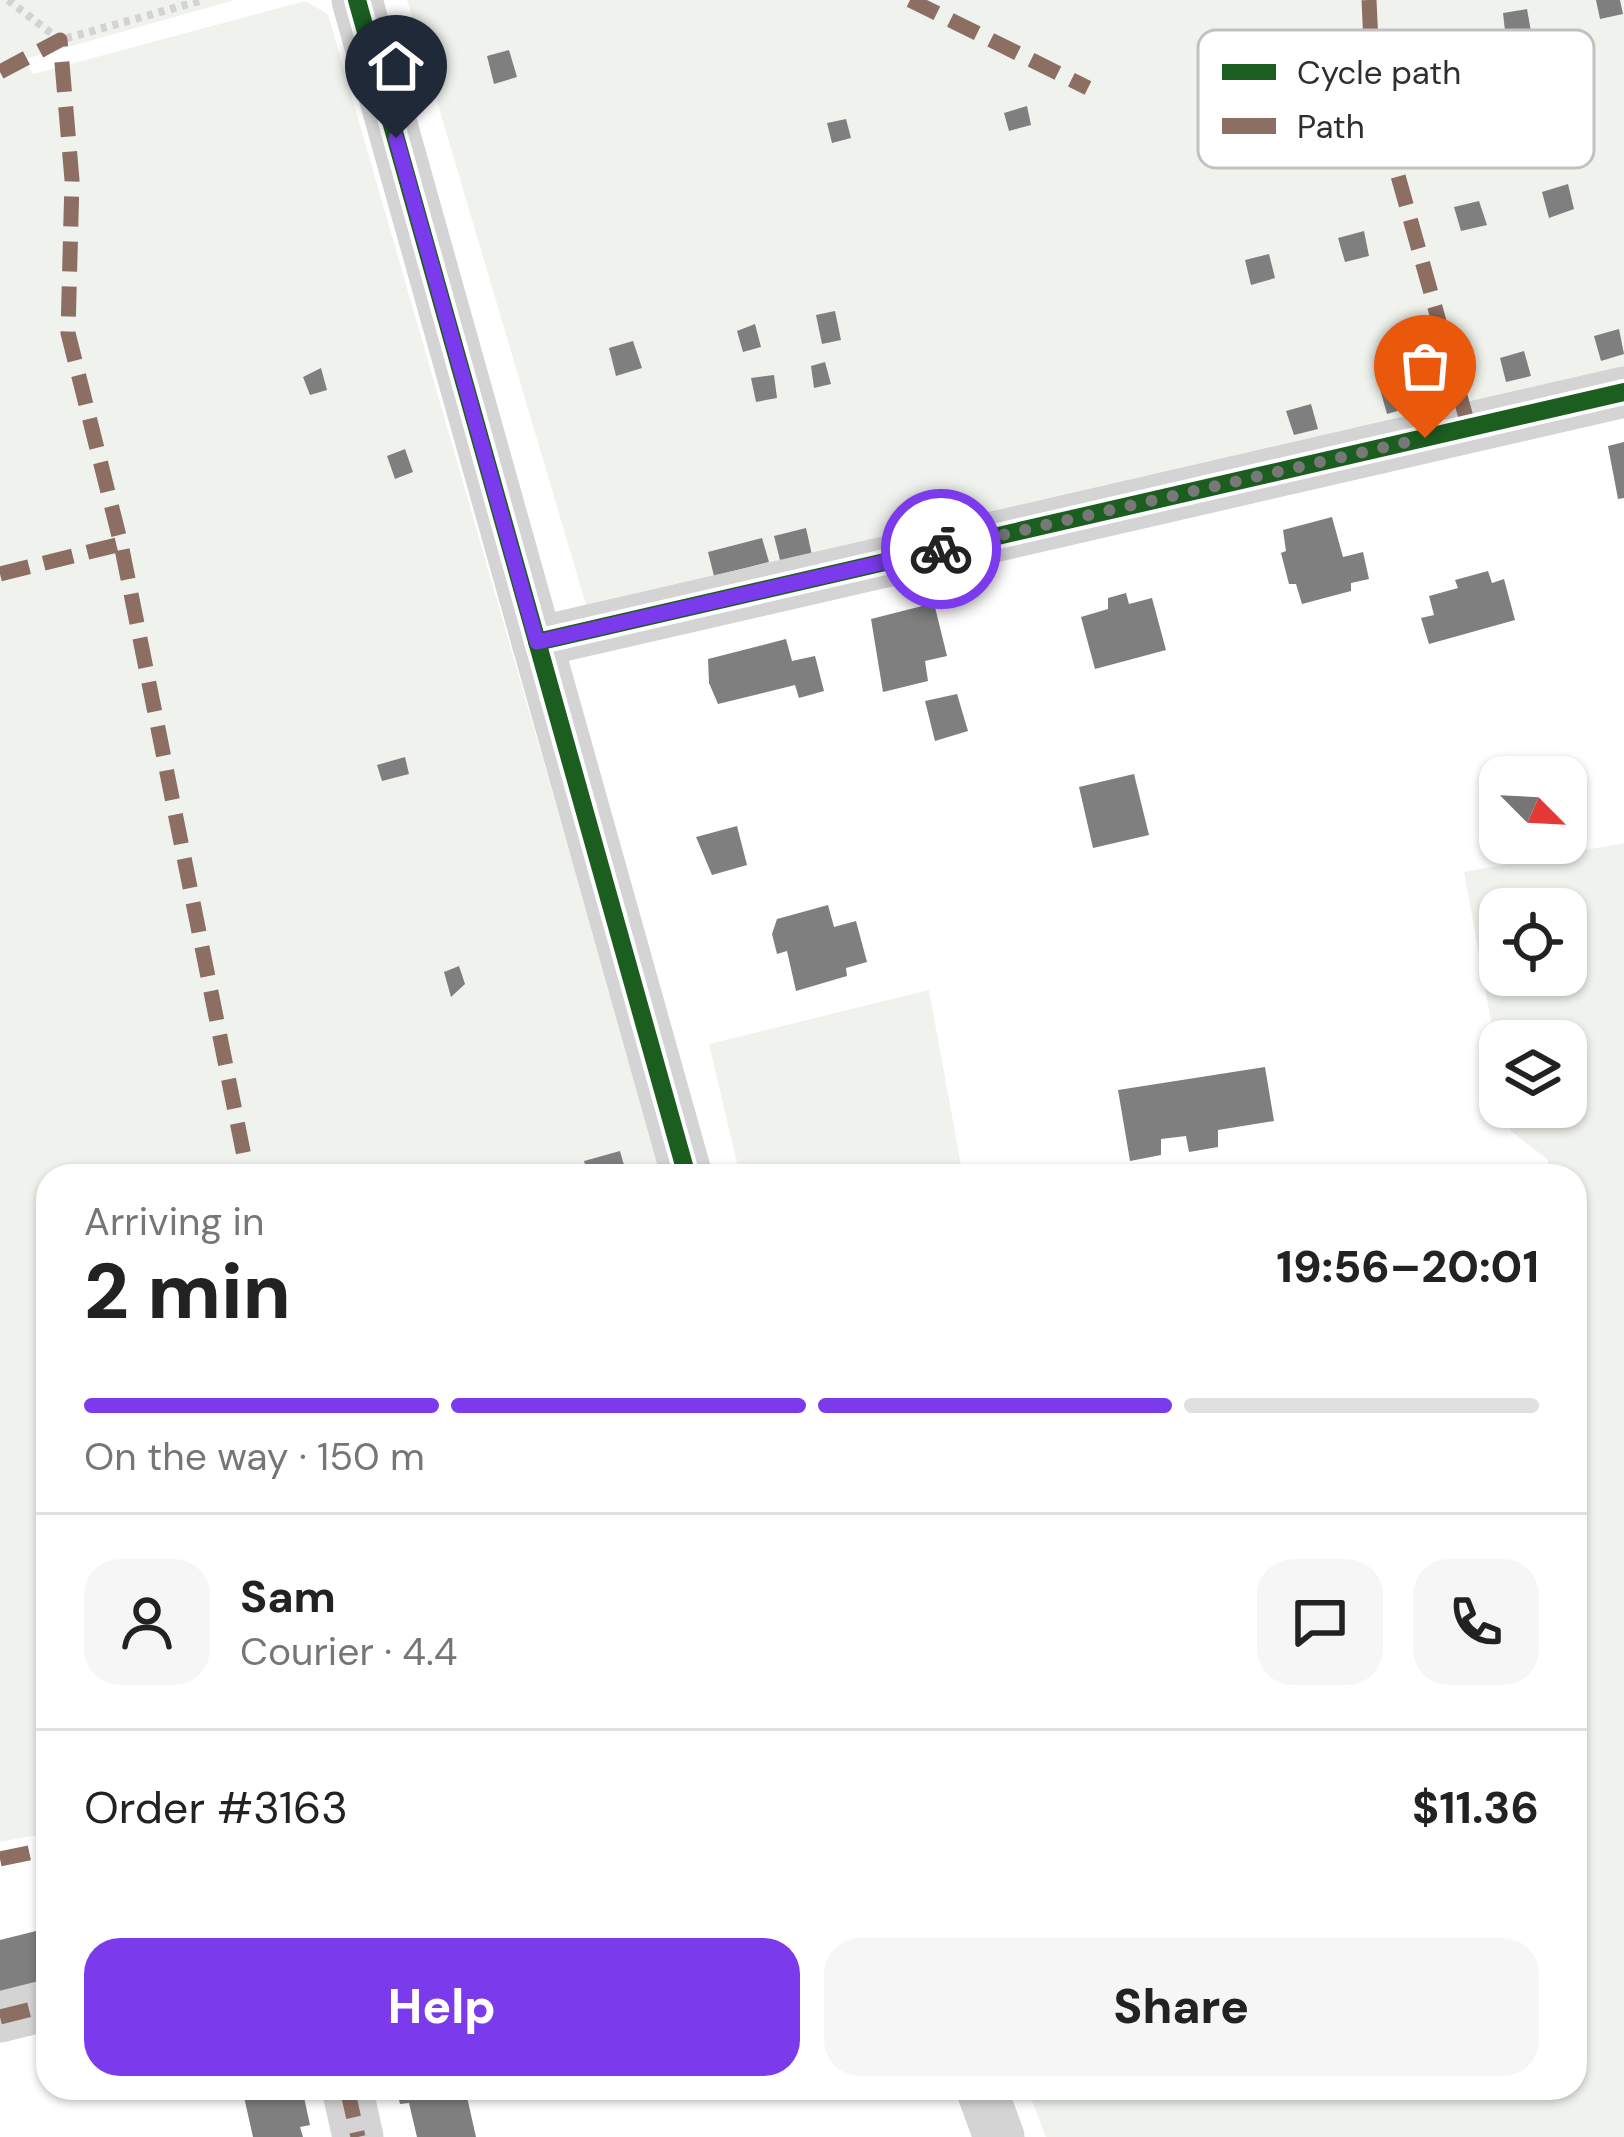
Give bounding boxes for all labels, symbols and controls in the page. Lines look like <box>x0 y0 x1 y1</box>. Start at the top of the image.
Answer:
pin <box>345 15 447 138</box>
legend <box>1198 30 1594 168</box>
icon: home <box>363 33 429 99</box>
text: Cycle path <box>1297 51 1461 94</box>
text: Path <box>1297 105 1365 148</box>
pin <box>1374 315 1476 438</box>
icon: bag <box>1392 333 1458 399</box>
courier <box>881 489 1001 609</box>
icon: bike <box>908 516 974 582</box>
north arrow <box>1479 756 1587 864</box>
map controls <box>1479 756 1587 1128</box>
button: locate <box>1479 888 1587 996</box>
button: layers <box>1479 1020 1587 1128</box>
text: Arriving in <box>84 1196 264 1247</box>
text: 19:56–20:01 <box>1276 1237 1539 1296</box>
text: 2 min <box>84 1241 291 1342</box>
text: On the way · 150 m <box>84 1431 425 1482</box>
button: person <box>84 1559 210 1685</box>
button: chat <box>1257 1559 1383 1685</box>
button: phone <box>1413 1559 1539 1685</box>
text: Sam <box>240 1567 336 1626</box>
text: Courier · 4.4 <box>240 1626 457 1677</box>
text: Order #3163 <box>84 1778 348 1837</box>
text: $11.36 <box>1412 1778 1539 1837</box>
button: Help <box>84 1938 800 2076</box>
button: Share <box>824 1938 1539 2076</box>

